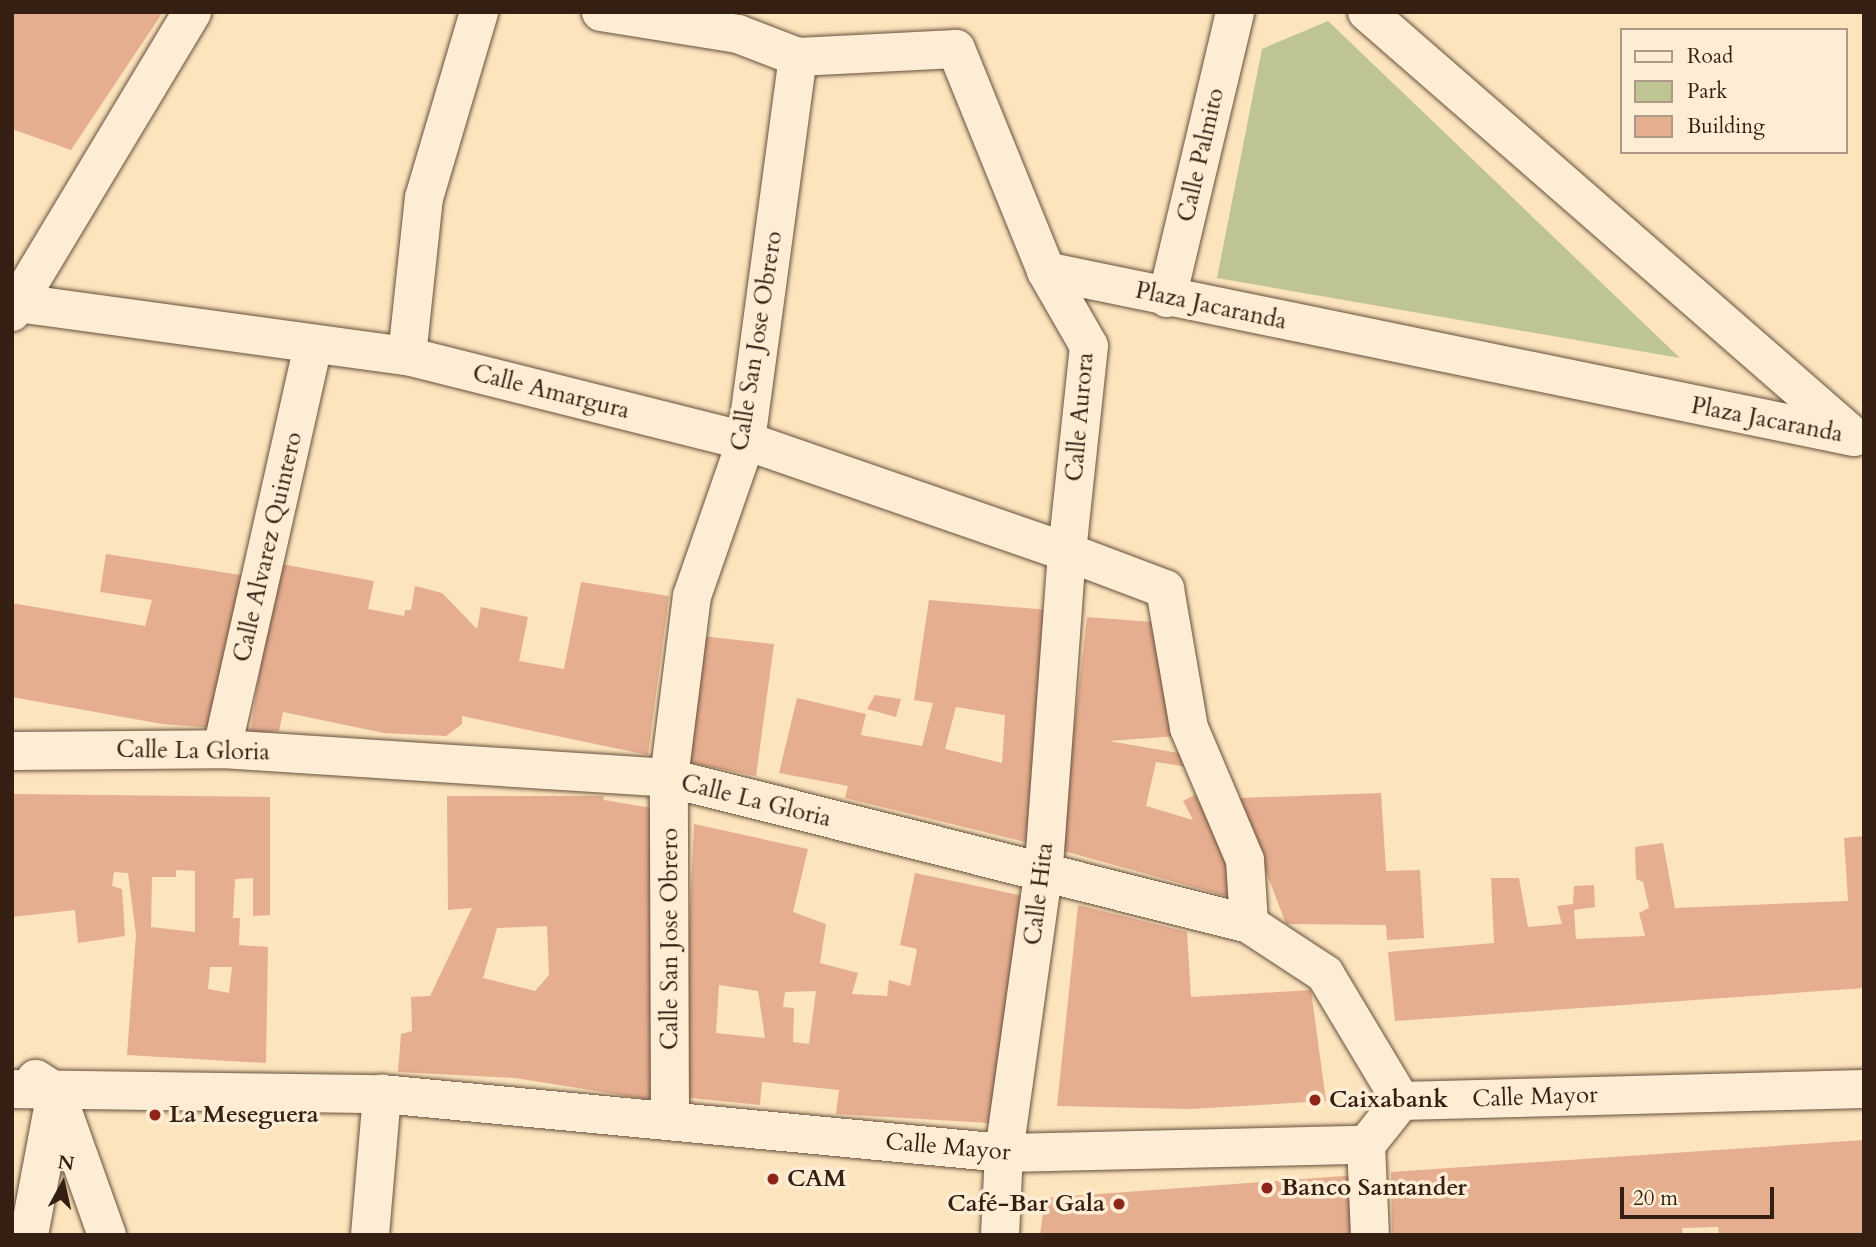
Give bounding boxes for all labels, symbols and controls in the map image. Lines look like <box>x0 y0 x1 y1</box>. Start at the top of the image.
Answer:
legend <box>1620 28 1848 154</box>
text: Road <box>1687 42 1733 71</box>
text: Park <box>1687 77 1727 106</box>
street label: Calle Palmito <box>1172 85 1230 225</box>
text: Building <box>1687 112 1765 141</box>
street label: Calle San Jose Obrero <box>725 229 789 453</box>
street label: Plaza Jacaranda <box>1133 276 1289 336</box>
street label: Calle Aurora <box>1060 351 1100 483</box>
street label: Calle Amargura <box>470 359 632 425</box>
street label: Plaza Jacaranda <box>1689 391 1845 449</box>
street label: Calle Alvarez Quintero <box>228 429 308 665</box>
street label: Calle La Gloria <box>116 735 270 767</box>
street label: Calle La Gloria <box>678 768 834 834</box>
street label: Calle San Jose Obrero <box>656 828 684 1050</box>
street label: Calle Hita <box>1018 841 1060 947</box>
street label: Calle Mayor <box>1472 1080 1598 1114</box>
place label: Caixabank <box>1329 1086 1448 1114</box>
marker: Caixabank <box>1307 1092 1323 1108</box>
place label: La Meseguera <box>169 1101 319 1129</box>
marker: La Meseguera <box>147 1107 163 1123</box>
street label: Calle Mayor <box>884 1127 1012 1167</box>
north arrow <box>28 1149 98 1219</box>
text: N <box>56 1149 76 1177</box>
place label: CAM <box>787 1165 846 1193</box>
marker: CAM <box>765 1171 781 1187</box>
place label: Banco Santander <box>1281 1174 1467 1202</box>
scale bar <box>1624 1174 1778 1218</box>
marker: Banco Santander <box>1259 1180 1275 1196</box>
text: 20 m <box>1633 1184 1678 1213</box>
place label: Café-Bar Gala <box>947 1190 1105 1218</box>
marker: Café-Bar Gala <box>1111 1196 1127 1212</box>

